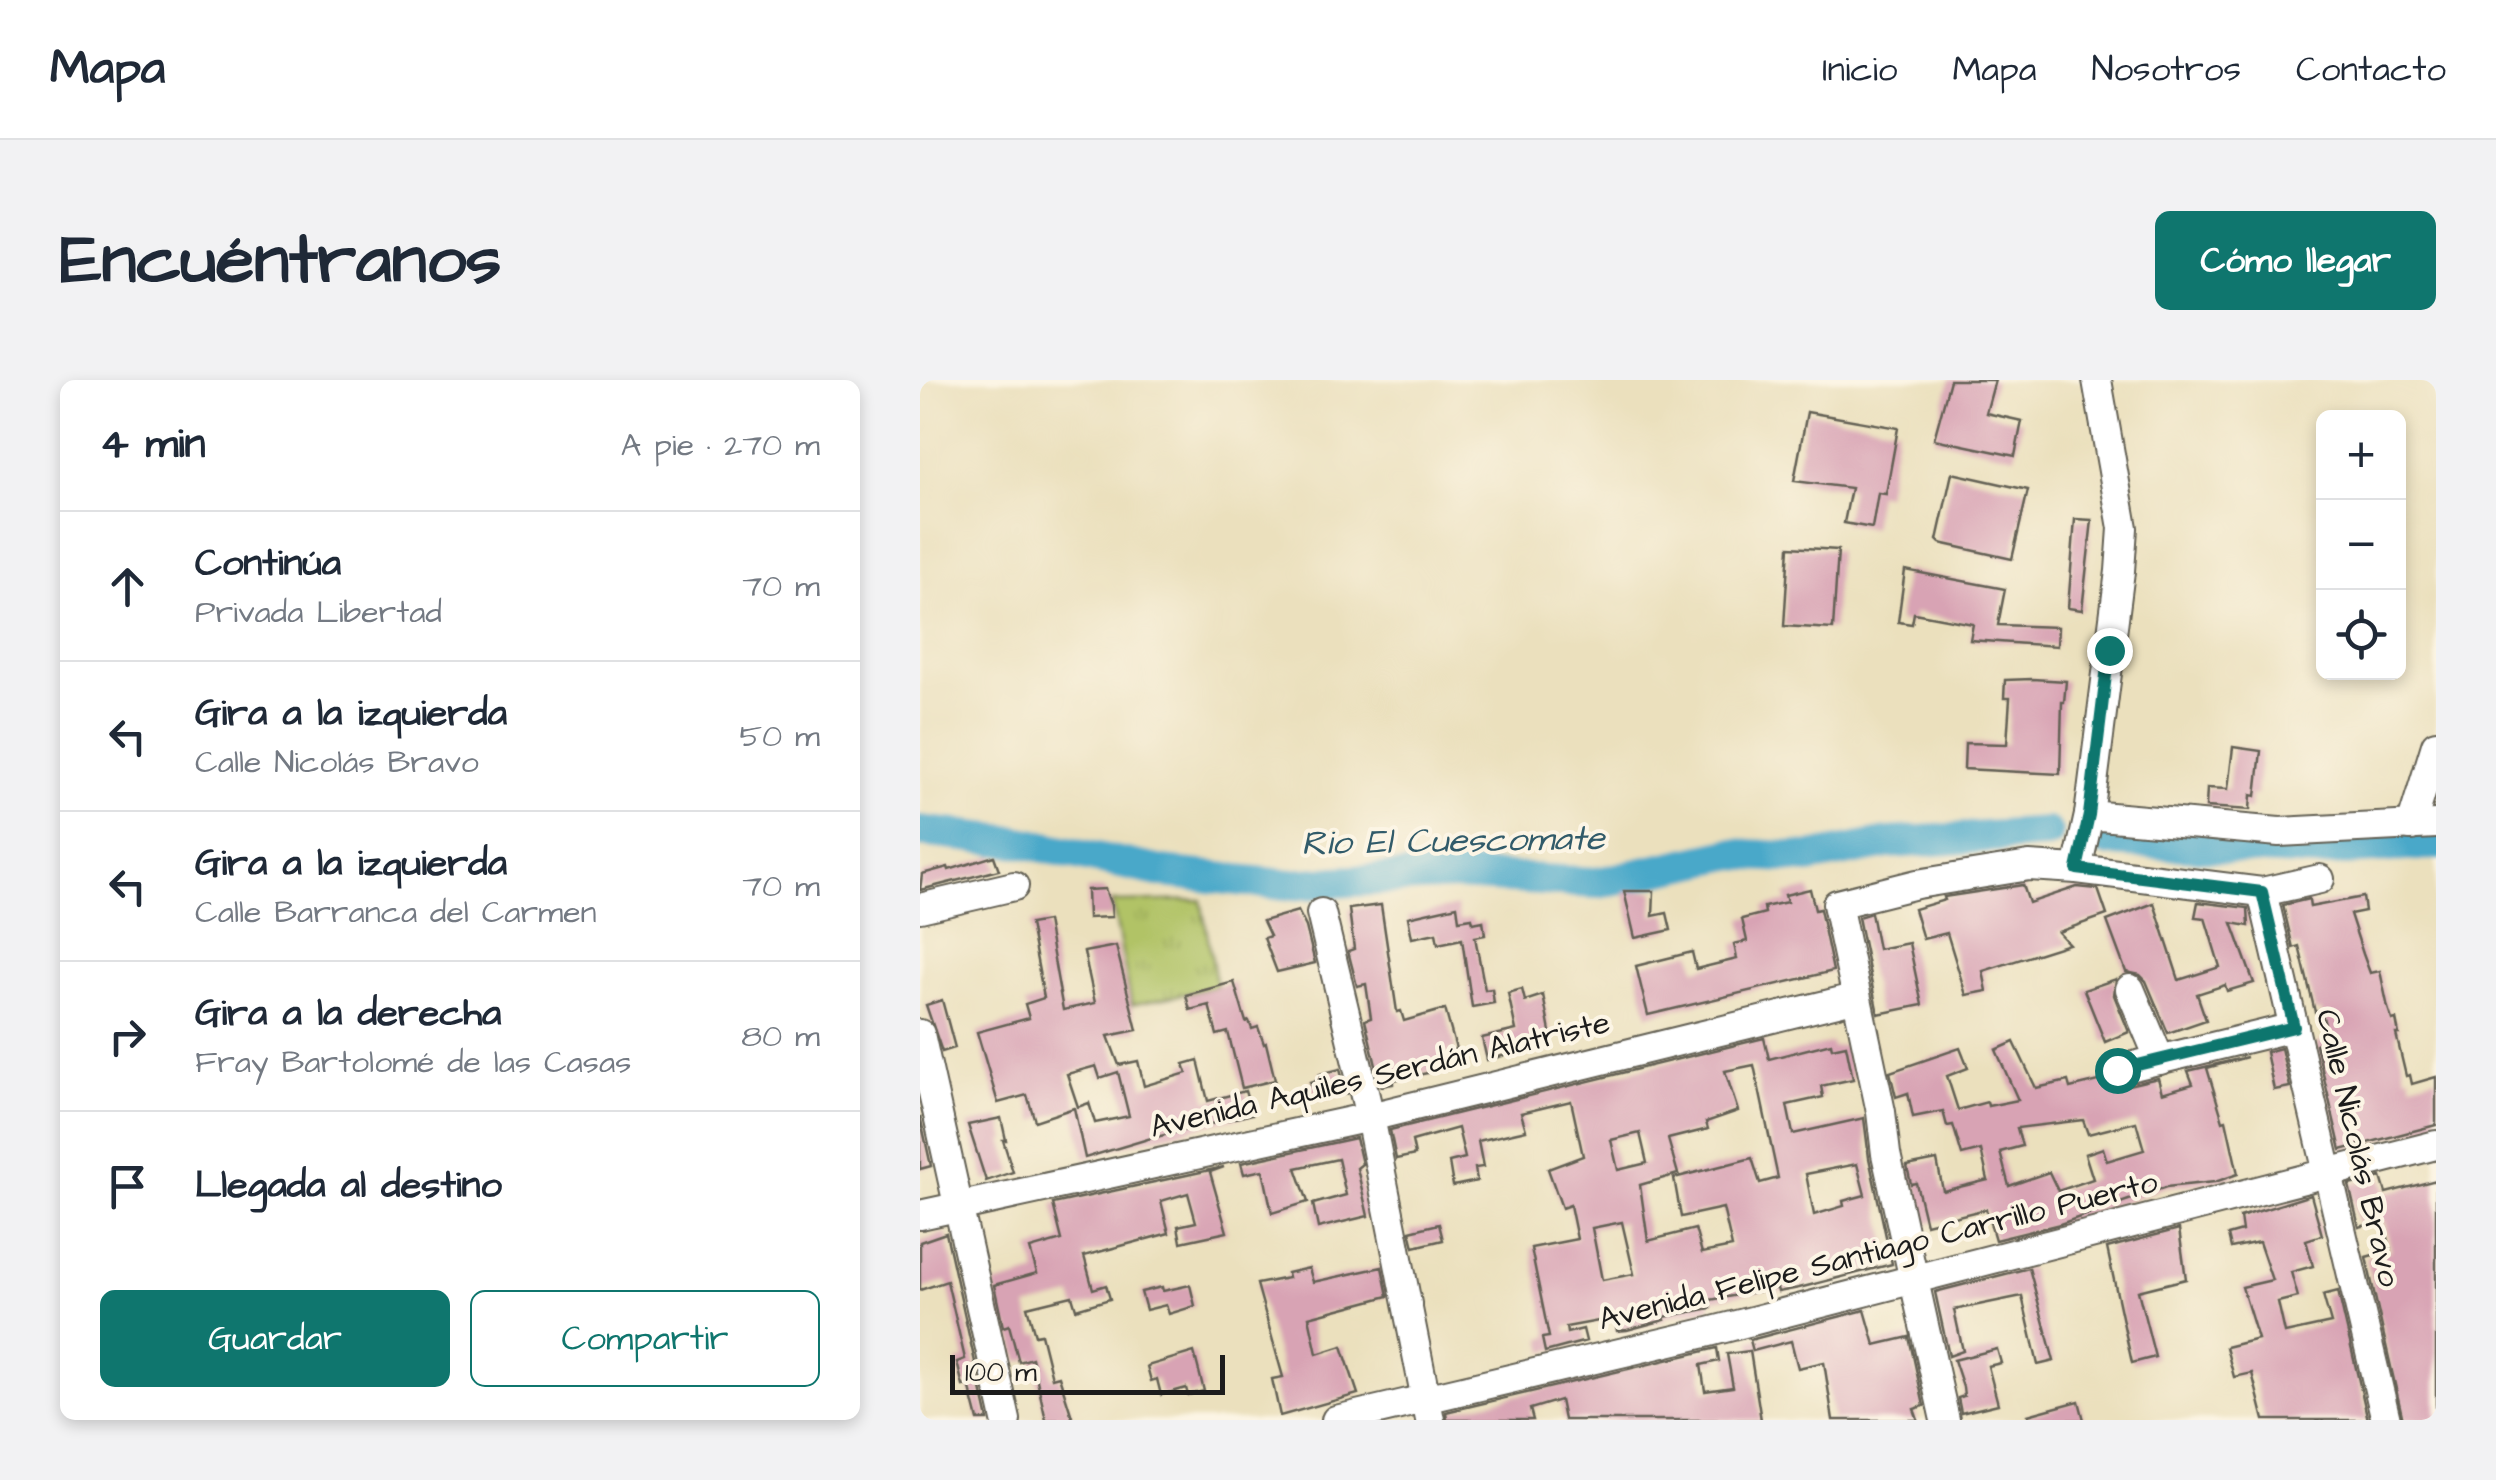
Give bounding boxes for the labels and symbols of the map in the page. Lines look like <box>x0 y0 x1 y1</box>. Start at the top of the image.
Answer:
route end <box>2087 628 2133 674</box>
water label: Rio El Cuescomate <box>1301 814 1607 868</box>
street label: Avenida Aquiles Serdán Alatriste <box>1146 1000 1614 1150</box>
street label: Calle Nicolás Bravo <box>2304 1005 2412 1291</box>
route start <box>2095 1048 2141 1094</box>
street label: Avenida Felipe Santiago Carrillo Puerto <box>1594 1160 2162 1342</box>
scale bar <box>950 1350 1225 1394</box>

